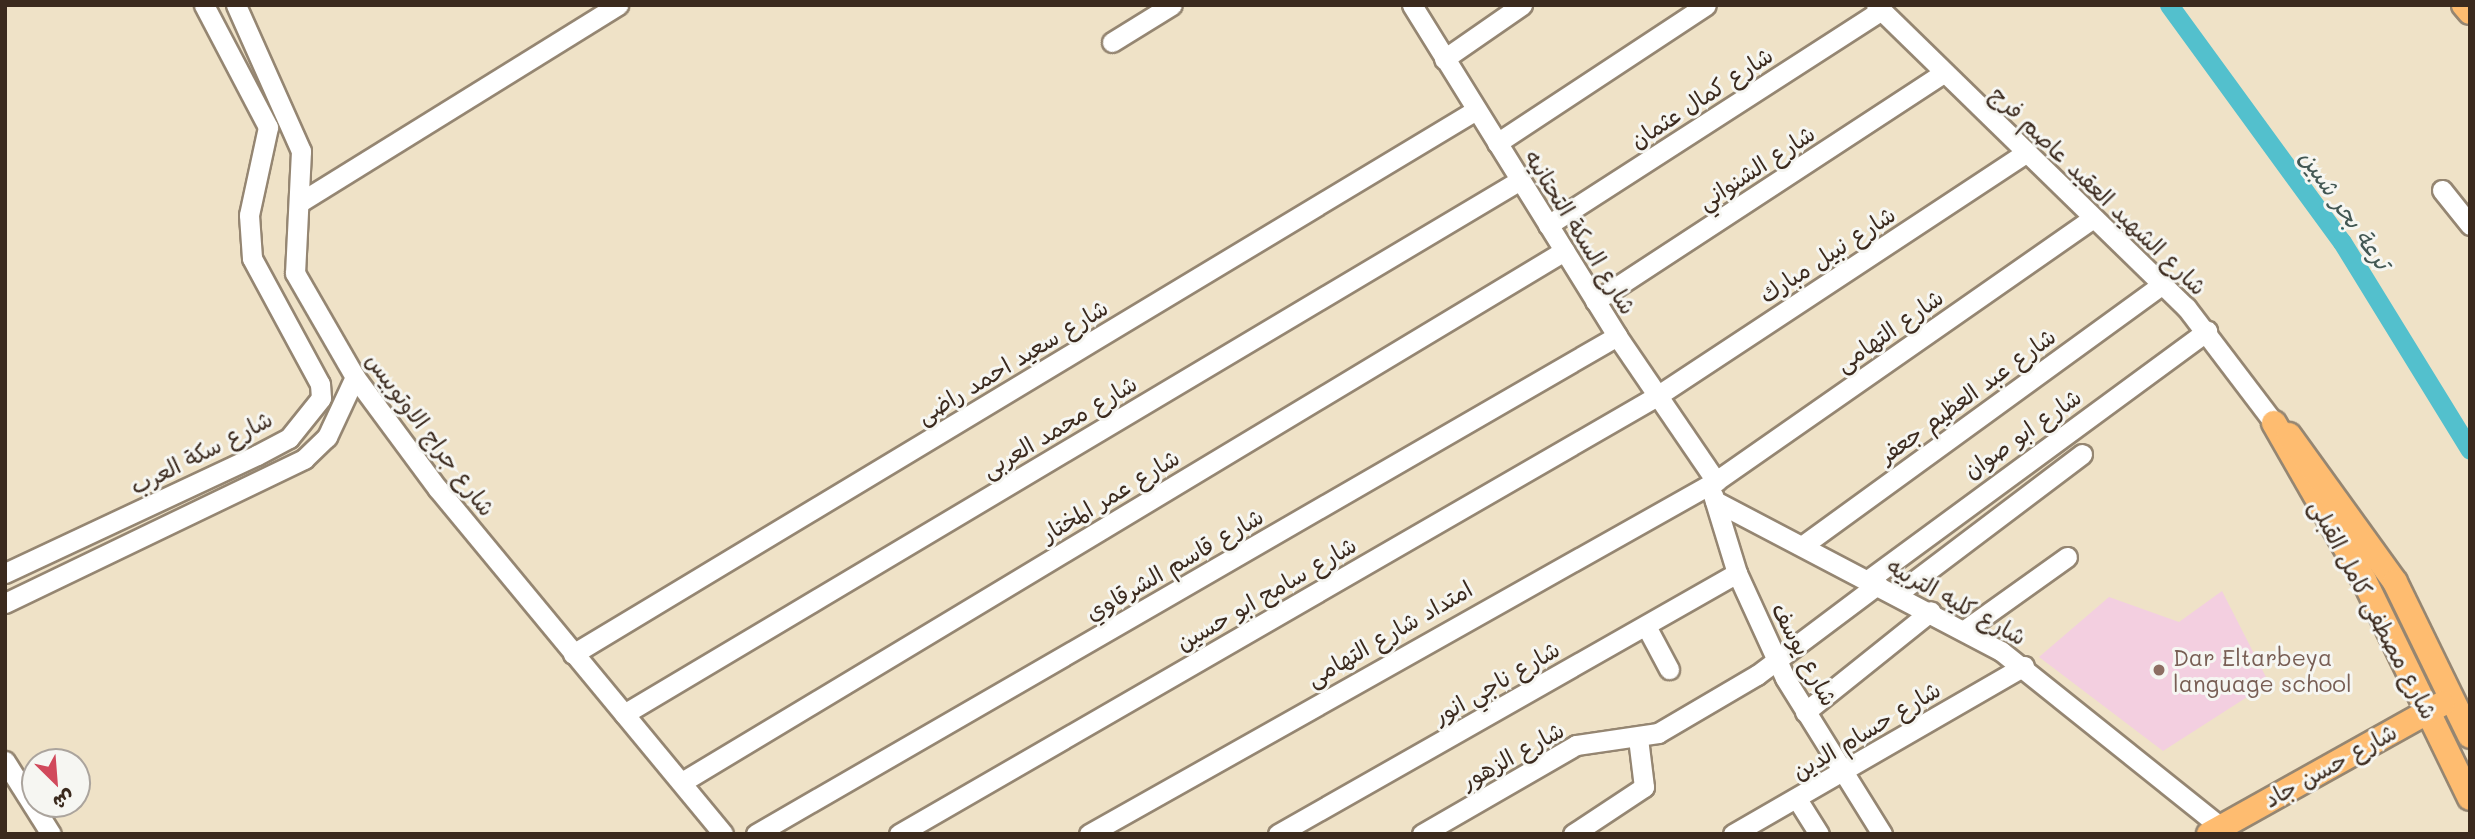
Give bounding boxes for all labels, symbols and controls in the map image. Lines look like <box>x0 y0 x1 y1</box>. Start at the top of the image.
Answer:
street label: شارع كمال عثمان <box>1624 41 1778 153</box>
street label: شارع الشهيد العقيد عاصم فرج <box>1985 80 2213 300</box>
street label: شارع الشنواني <box>1692 119 1820 215</box>
water label: ترعة بحر شبين <box>2294 144 2398 274</box>
street label: شارع السكة التحتانيه <box>1519 145 1643 319</box>
street label: شارع نبيل مبارك <box>1754 200 1900 308</box>
street label: شارع التهامى <box>1830 283 1948 377</box>
street label: شارع سعيد احمد راضى <box>911 293 1113 429</box>
street label: شارع عبد العظيم جعفر <box>1873 322 2061 468</box>
street label: شارع جراج الاوتوبيس <box>361 347 501 521</box>
street label: شارع محمد العربى <box>976 369 1142 483</box>
street label: شارع ابو صوان <box>1958 382 2086 484</box>
street label: شارع سكة العرب <box>125 404 277 500</box>
street label: شارع عمر المختار <box>1036 443 1184 547</box>
street label: شارع مصطفى كامل القبلى <box>2304 494 2444 724</box>
street label: شارع قاسم الشرقاوي <box>1080 502 1268 626</box>
street label: شارع سامح ابو حسين <box>1171 530 1361 656</box>
street label: شارع كليه التربيه <box>1883 551 2031 651</box>
street label: امتداد شارع التهامى <box>1301 574 1477 692</box>
street label: شارع يوسف <box>1766 598 1844 710</box>
street label: شارع ناجي انور <box>1428 635 1564 729</box>
place label: Dar Eltarbeya language school <box>2173 643 2352 697</box>
marker: Dar Eltarbeya language school <box>2151 662 2167 678</box>
street label: شارع حسام الدين <box>1787 675 1945 785</box>
street label: شارع الزهور <box>1456 715 1568 795</box>
street label: شارع حسن جاد <box>2259 717 2401 813</box>
north arrow <box>21 748 91 818</box>
text: ش <box>49 785 79 816</box>

